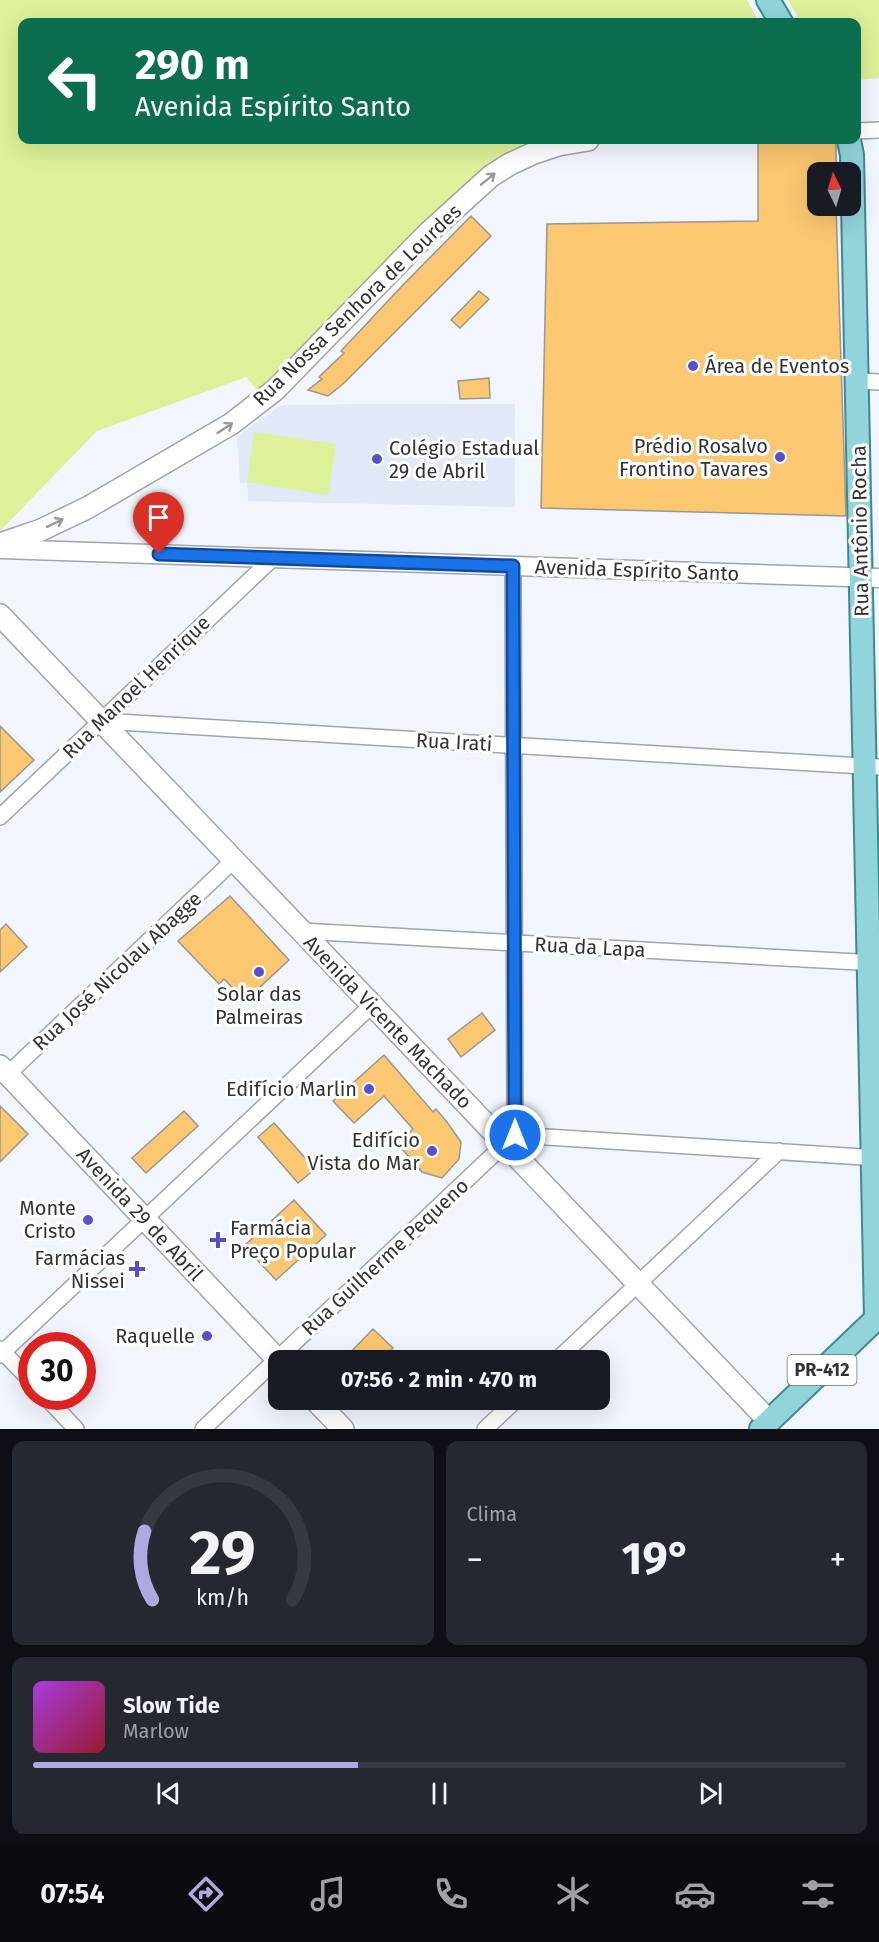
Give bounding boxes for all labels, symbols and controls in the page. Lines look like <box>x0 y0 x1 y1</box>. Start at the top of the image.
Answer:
text: 290 m <box>135 40 250 90</box>
icon: left <box>36 42 114 120</box>
text: Avenida Espírito Santo <box>135 91 411 123</box>
north arrow <box>807 162 861 216</box>
map controls <box>807 162 861 216</box>
one-way arrow <box>480 173 496 186</box>
street label: Rua Nossa Senhora de Lourdes <box>248 199 466 411</box>
place label: Área de Eventos <box>705 354 849 378</box>
marker: Área de Eventos <box>686 359 700 373</box>
one-way arrow <box>216 422 232 434</box>
place label: Prédio Rosalvo Frontino Tavares <box>619 434 768 481</box>
place label: Colégio Estadual 29 de Abril <box>389 436 539 483</box>
street label: Rua Antônio Rocha <box>847 445 873 617</box>
marker: Prédio Rosalvo Frontino Tavares <box>773 450 787 464</box>
marker: Colégio Estadual 29 de Abril <box>370 452 384 466</box>
pin <box>133 492 184 554</box>
icon: arrive <box>142 501 175 534</box>
one-way arrow <box>45 517 63 529</box>
street label: Avenida Espírito Santo <box>534 554 740 586</box>
street label: Rua Manoel Henrique <box>57 610 215 764</box>
street label: Rua Irati <box>415 728 493 756</box>
street label: Rua José Nicolau Abagge <box>28 886 206 1056</box>
street label: Avenida Vicente Machado <box>299 930 477 1114</box>
street label: Rua da Lapa <box>534 932 646 962</box>
marker: Solar das Palmeiras <box>252 965 266 979</box>
place label: Solar das Palmeiras <box>215 982 303 1029</box>
place label: Edifício Marlin <box>226 1077 357 1101</box>
marker: Edifício Marlin <box>362 1082 376 1096</box>
position arrow <box>483 1103 547 1167</box>
place label: Edifício Vista do Mar <box>308 1128 420 1175</box>
street label: Avenida 29 de Abril <box>72 1142 208 1286</box>
marker: Edifício Vista do Mar <box>425 1144 439 1158</box>
street label: Rua Guilherme Pequeno <box>297 1173 473 1341</box>
place label: Monte Cristo <box>19 1196 76 1243</box>
marker: Monte Cristo <box>81 1213 95 1227</box>
place label: Farmácia Preço Popular <box>230 1216 356 1264</box>
marker: Farmácia Preço Popular <box>211 1233 225 1247</box>
place label: Farmácias Nissei <box>35 1246 125 1293</box>
marker: Farmácias Nissei <box>130 1262 144 1276</box>
place label: Raquelle <box>115 1324 195 1348</box>
marker: Raquelle <box>200 1329 214 1343</box>
speed limit sign: 30 <box>18 1332 96 1410</box>
road number: PR-412 <box>788 1355 856 1385</box>
text: 07:56 · 2 min · 470 m <box>341 1366 537 1393</box>
text: Clima <box>467 1502 517 1526</box>
text: 29 <box>189 1516 256 1591</box>
text: 19° <box>622 1532 691 1586</box>
text: − <box>467 1540 483 1580</box>
text: + <box>830 1540 846 1580</box>
text: km/h <box>196 1585 249 1611</box>
text: Slow Tide <box>123 1692 220 1719</box>
text: Marlow <box>123 1719 189 1743</box>
icon: previous <box>152 1777 185 1810</box>
icon: pause <box>423 1777 456 1810</box>
icon: next <box>694 1777 727 1810</box>
icon: directions <box>185 1873 227 1915</box>
icon: music <box>307 1873 349 1915</box>
icon: phone <box>430 1873 472 1915</box>
icon: climate <box>552 1873 594 1915</box>
icon: car <box>674 1873 716 1915</box>
icon: filters <box>797 1873 839 1915</box>
text: 07:54 <box>40 1878 105 1910</box>

